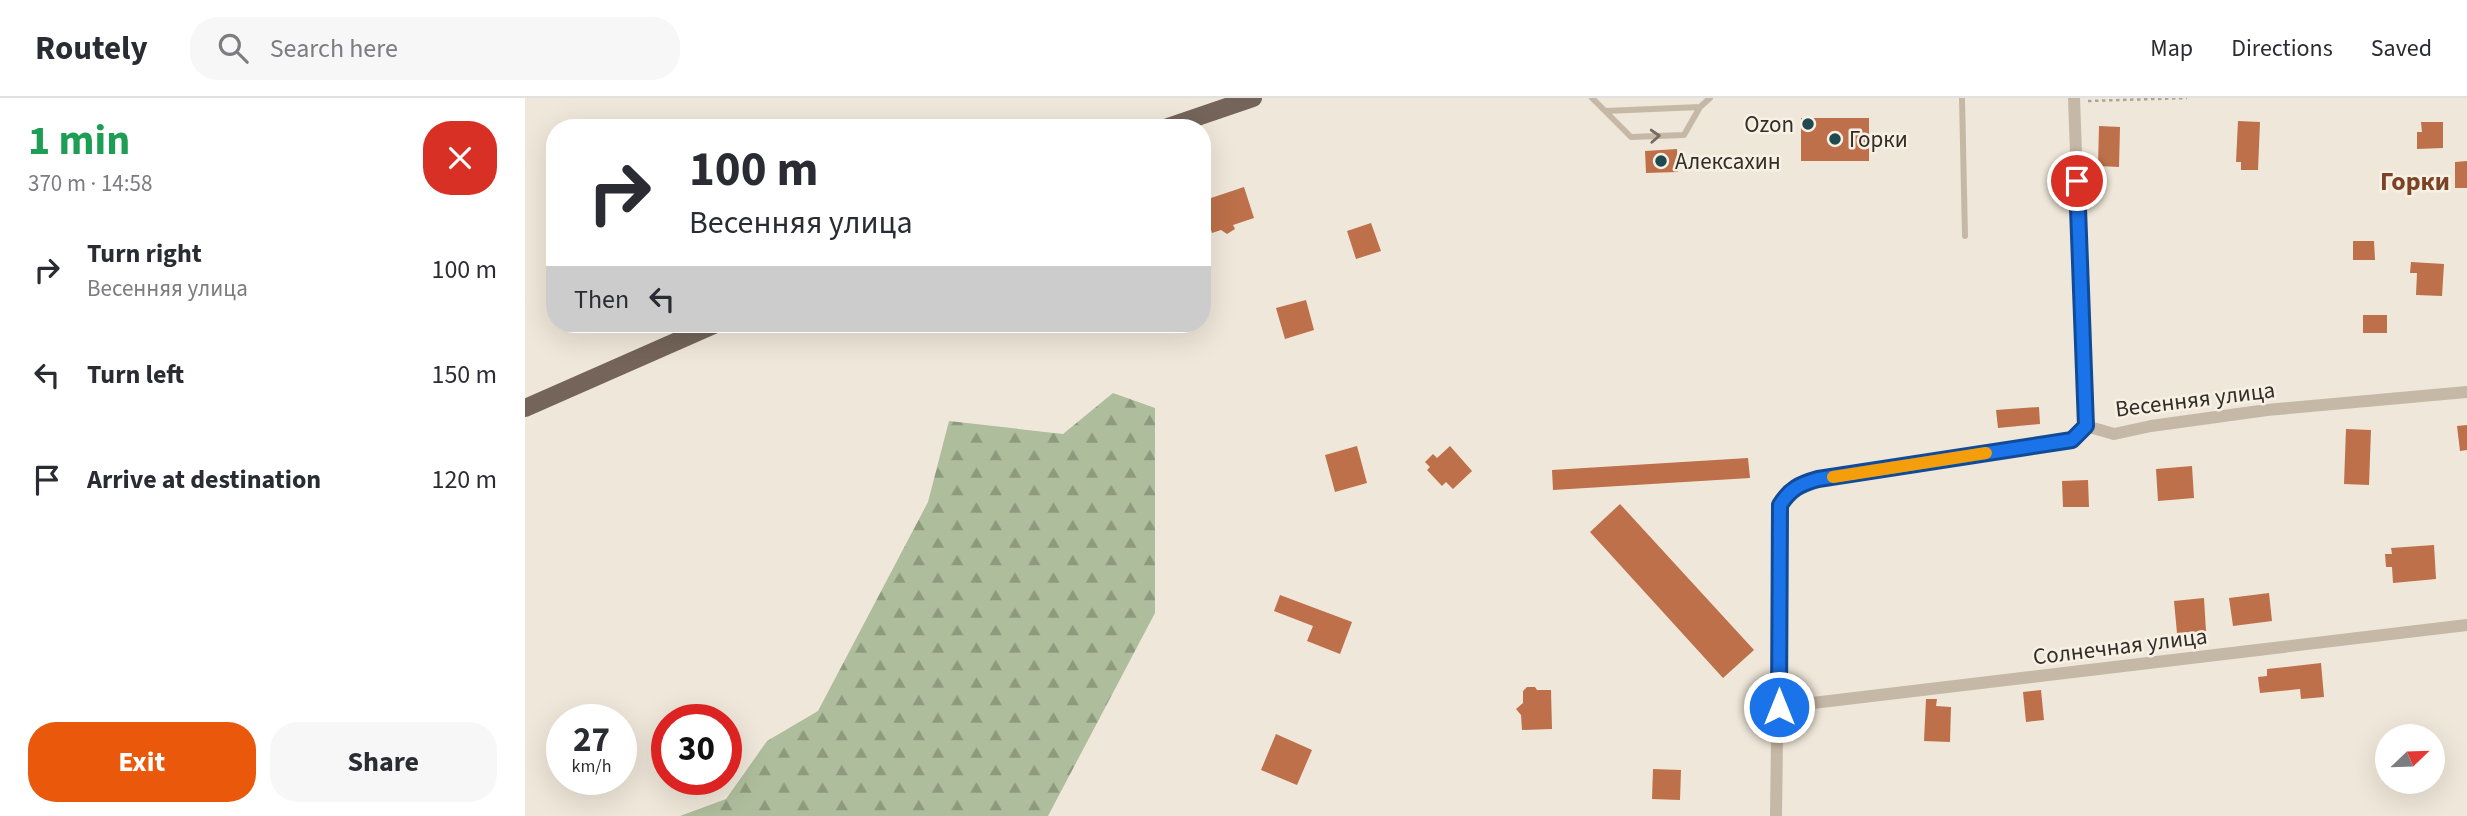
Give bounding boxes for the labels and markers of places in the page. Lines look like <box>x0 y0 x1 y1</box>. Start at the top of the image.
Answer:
place label: Ozon <box>1744 108 1794 141</box>
marker: Ozon <box>1800 116 1816 132</box>
place label: Горки <box>1849 123 1908 156</box>
marker: Горки <box>1827 131 1843 147</box>
place label: Алексахин <box>1675 145 1781 178</box>
pin <box>2047 151 2107 211</box>
marker: Алексахин <box>1653 153 1669 169</box>

